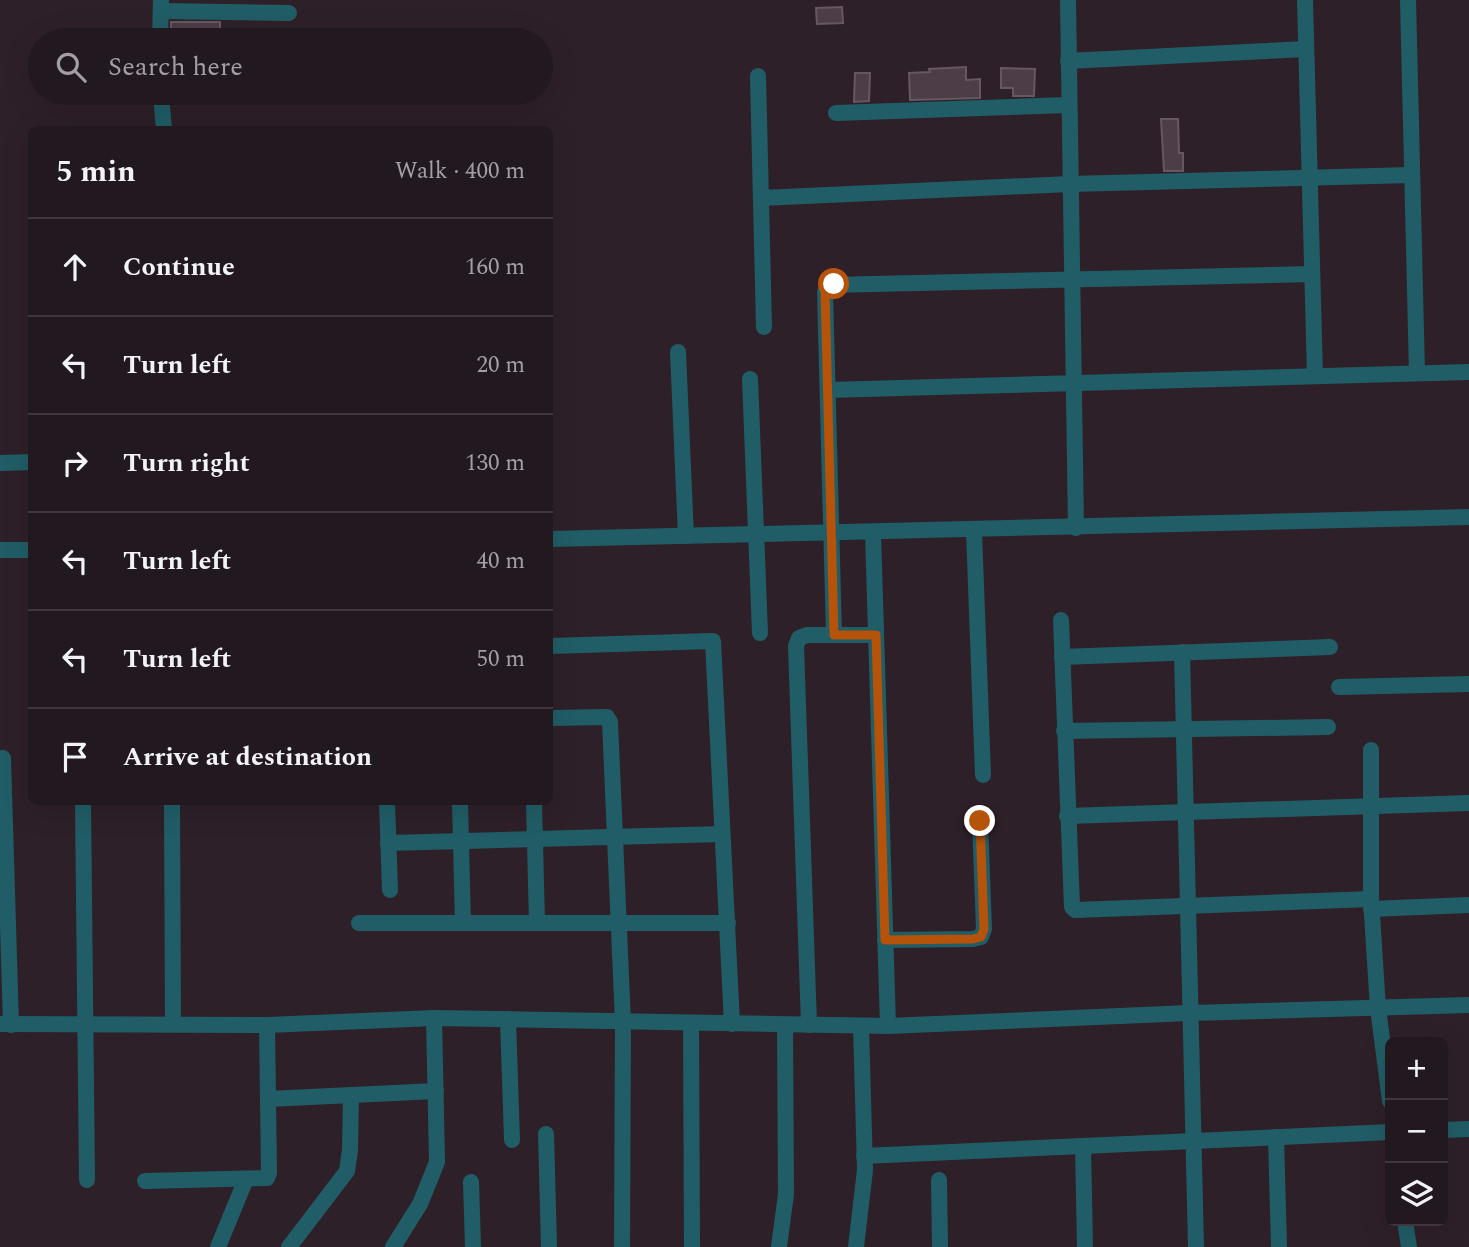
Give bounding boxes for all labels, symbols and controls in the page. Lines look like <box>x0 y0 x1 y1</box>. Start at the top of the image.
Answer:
search box <box>28 28 553 105</box>
text: Search here <box>108 47 243 87</box>
icon: search <box>52 48 90 86</box>
text: 5 min <box>56 149 136 195</box>
text: Walk · 400 m <box>395 154 525 189</box>
text: Continue <box>123 247 235 287</box>
icon: ahead <box>56 248 94 286</box>
text: 160 m <box>465 250 525 285</box>
route start <box>818 268 849 299</box>
text: Turn left <box>123 345 231 385</box>
icon: left <box>56 346 94 384</box>
text: 20 m <box>476 348 525 383</box>
text: Turn right <box>123 443 250 483</box>
icon: right <box>56 444 94 482</box>
text: 130 m <box>465 446 525 481</box>
text: Turn left <box>123 541 231 581</box>
icon: left <box>56 542 94 580</box>
text: 40 m <box>476 544 525 579</box>
text: Turn left <box>123 639 231 679</box>
icon: left <box>56 640 94 678</box>
text: 50 m <box>476 642 525 677</box>
text: Arrive at destination <box>123 737 372 777</box>
icon: arrive <box>56 738 94 776</box>
route end <box>964 805 995 836</box>
map controls <box>1385 1037 1448 1226</box>
button: + <box>1385 1037 1448 1100</box>
button: − <box>1385 1100 1448 1163</box>
button: layers <box>1385 1163 1448 1226</box>

